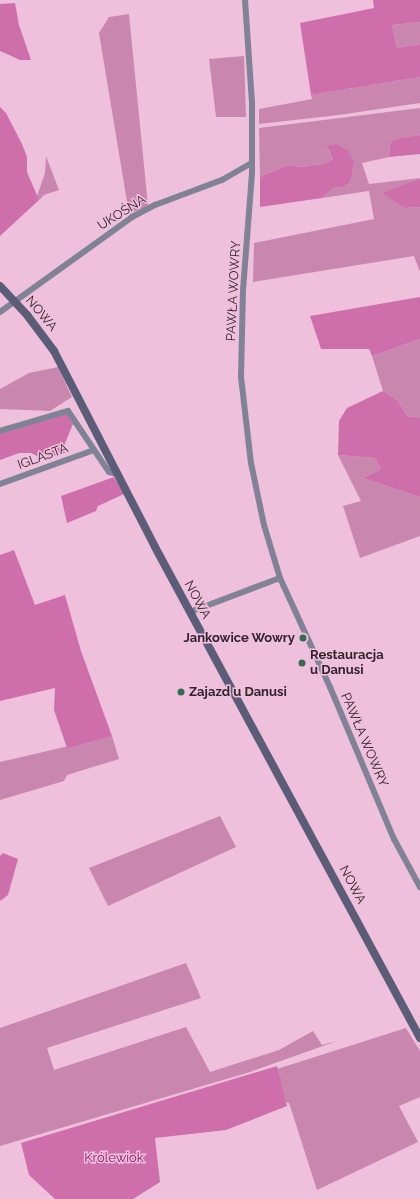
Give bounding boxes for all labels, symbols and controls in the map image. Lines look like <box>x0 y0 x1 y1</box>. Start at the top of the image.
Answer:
street label: UKOŚNA <box>95 192 149 234</box>
street label: PAWŁA WOWRY <box>224 240 244 342</box>
street label: NOWA <box>22 293 60 335</box>
street label: IGLASTA <box>16 441 70 473</box>
street label: NOWA <box>180 578 214 622</box>
place label: Jankowice Wowry <box>183 630 295 646</box>
marker: Jankowice Wowry <box>298 633 308 643</box>
place label: Restauracja u Danusi <box>310 648 384 679</box>
marker: Restauracja u Danusi <box>297 658 307 668</box>
place label: Zajazd u Danusi <box>189 684 287 700</box>
marker: Zajazd u Danusi <box>176 687 186 697</box>
street label: PAWŁA WOWRY <box>337 690 391 790</box>
street label: NOWA <box>335 863 369 907</box>
park label: Królewiok <box>84 1150 144 1166</box>

